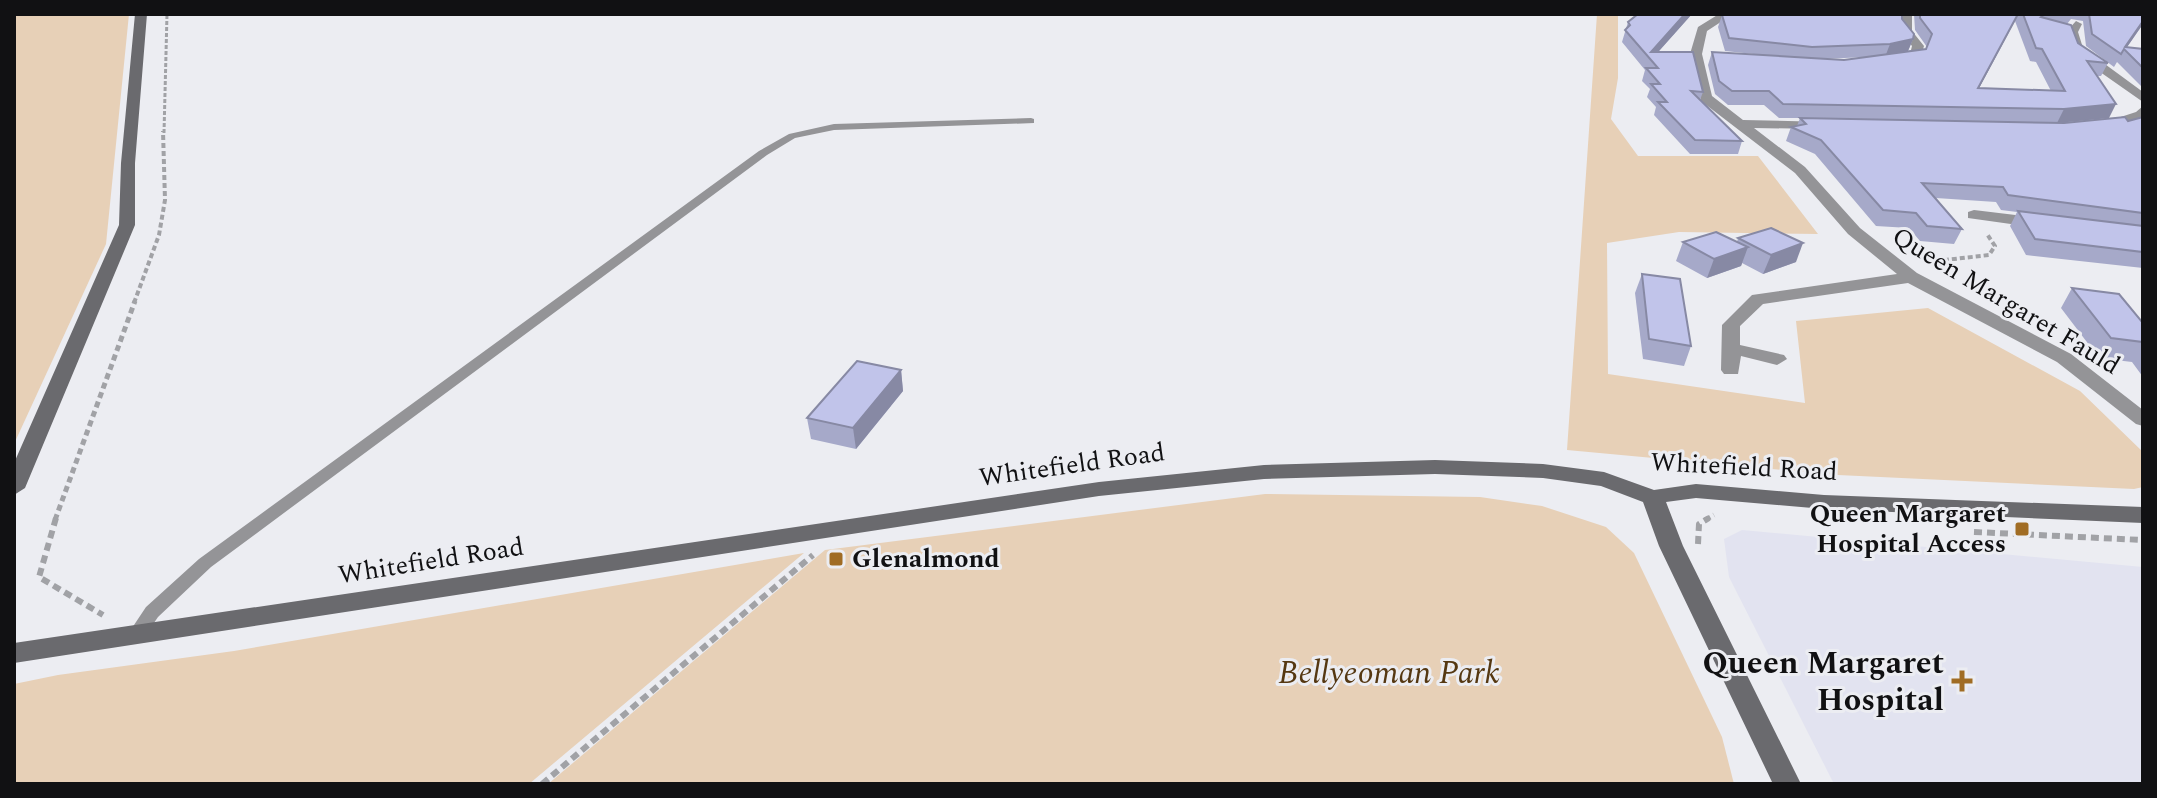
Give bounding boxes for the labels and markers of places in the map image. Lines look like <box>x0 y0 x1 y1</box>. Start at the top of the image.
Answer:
place label: Queen Margaret Hospital Access <box>1810 494 2006 564</box>
marker: Queen Margaret Hospital Access <box>2013 520 2031 538</box>
place label: Glenalmond <box>852 539 1000 579</box>
marker: Glenalmond <box>827 550 845 568</box>
place label: Queen Margaret Hospital <box>1703 639 1944 725</box>
marker: Queen Margaret Hospital <box>1951 670 1973 692</box>

